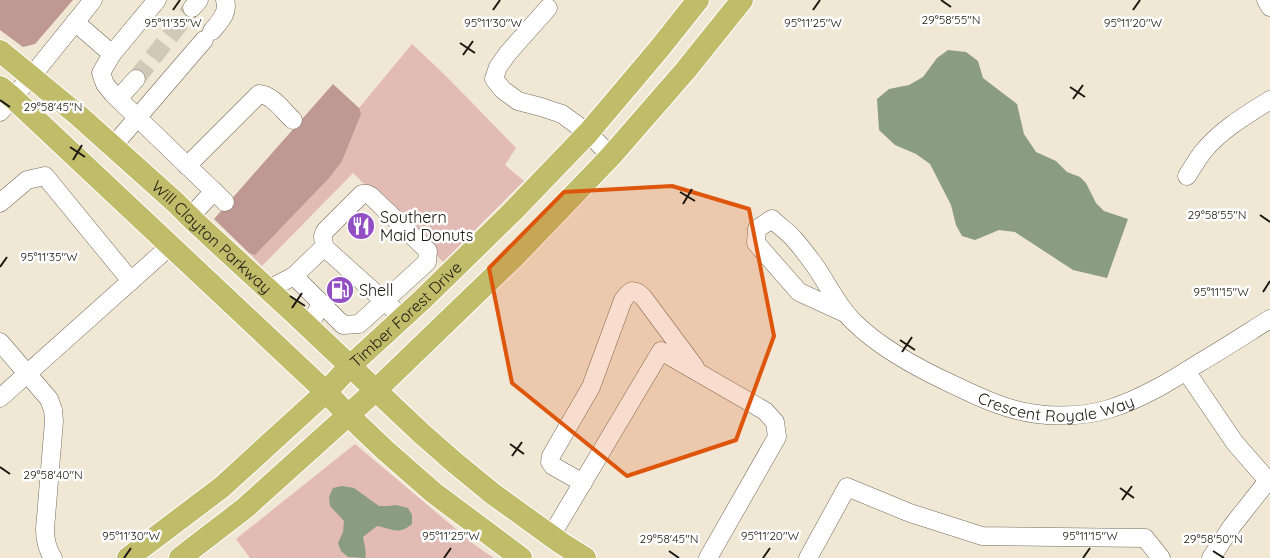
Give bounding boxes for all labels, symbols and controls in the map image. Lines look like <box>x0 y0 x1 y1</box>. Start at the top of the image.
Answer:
text: 29°58'55"N <box>921 12 981 27</box>
text: 95°11'35"W <box>144 15 202 30</box>
text: 95°11'30"W <box>464 15 522 30</box>
text: 95°11'25"W <box>784 15 842 30</box>
text: 95°11'20"W <box>1104 15 1163 30</box>
text: 29°58'45"N <box>24 99 82 114</box>
street label: Will Clayton Parkway <box>148 176 276 298</box>
place label: Southern Maid Donuts <box>380 207 473 245</box>
text: 29°58'55"N <box>1187 207 1247 222</box>
restaurant icon: Southern Maid Donuts <box>346 211 376 241</box>
text: 95°11'35"W <box>20 249 78 264</box>
street label: Timber Forest Drive <box>345 257 466 371</box>
fuel station icon: Shell <box>325 275 355 305</box>
place label: Shell <box>359 280 393 300</box>
text: 95°11'15"W <box>1193 284 1249 299</box>
street label: Crescent Royale Way <box>975 387 1137 426</box>
text: 29°58'40"N <box>23 467 83 482</box>
text: 95°11'30"W <box>102 528 160 543</box>
text: 95°11'25"W <box>422 528 480 543</box>
text: 95°11'20"W <box>741 528 800 543</box>
text: 95°11'15"W <box>1062 528 1118 543</box>
text: 29°58'45"N <box>640 531 698 546</box>
text: 29°58'50"N <box>1183 531 1243 546</box>

